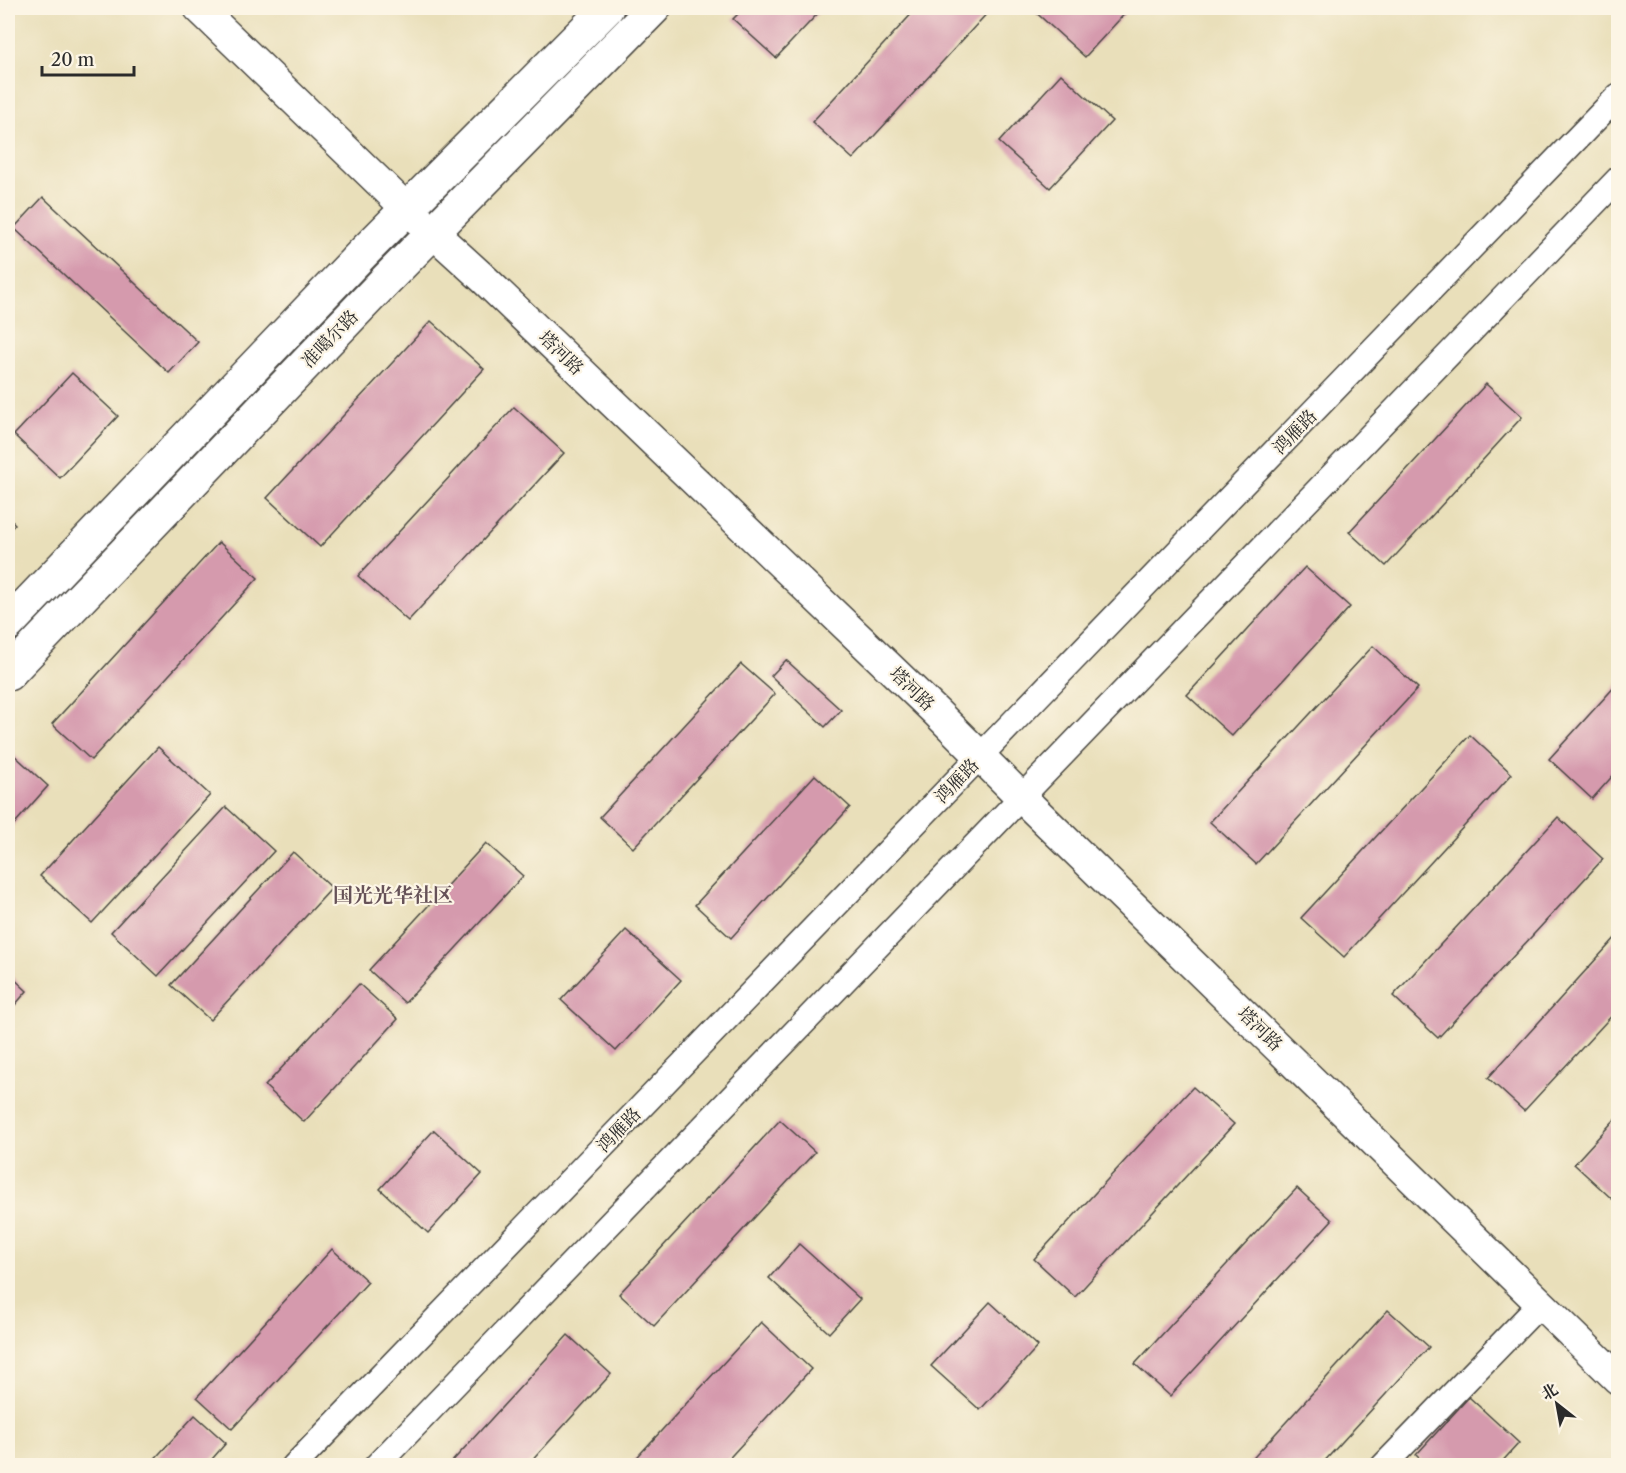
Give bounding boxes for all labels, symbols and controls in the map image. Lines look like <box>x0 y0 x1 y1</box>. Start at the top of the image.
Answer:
scale bar <box>42 39 134 77</box>
text: 20 m <box>51 49 95 71</box>
street label: 准噶尔路 <box>297 305 363 373</box>
street label: 塔河路 <box>534 326 588 380</box>
street label: 鸿雁路 <box>1268 405 1322 459</box>
street label: 塔河路 <box>885 662 939 716</box>
street label: 鸿雁路 <box>930 754 984 808</box>
district label: 国光光华社区 <box>333 883 453 907</box>
street label: 塔河路 <box>1233 1002 1287 1056</box>
street label: 鸿雁路 <box>592 1103 646 1157</box>
north arrow <box>1527 1374 1587 1434</box>
text: 北 <box>1537 1378 1561 1404</box>

